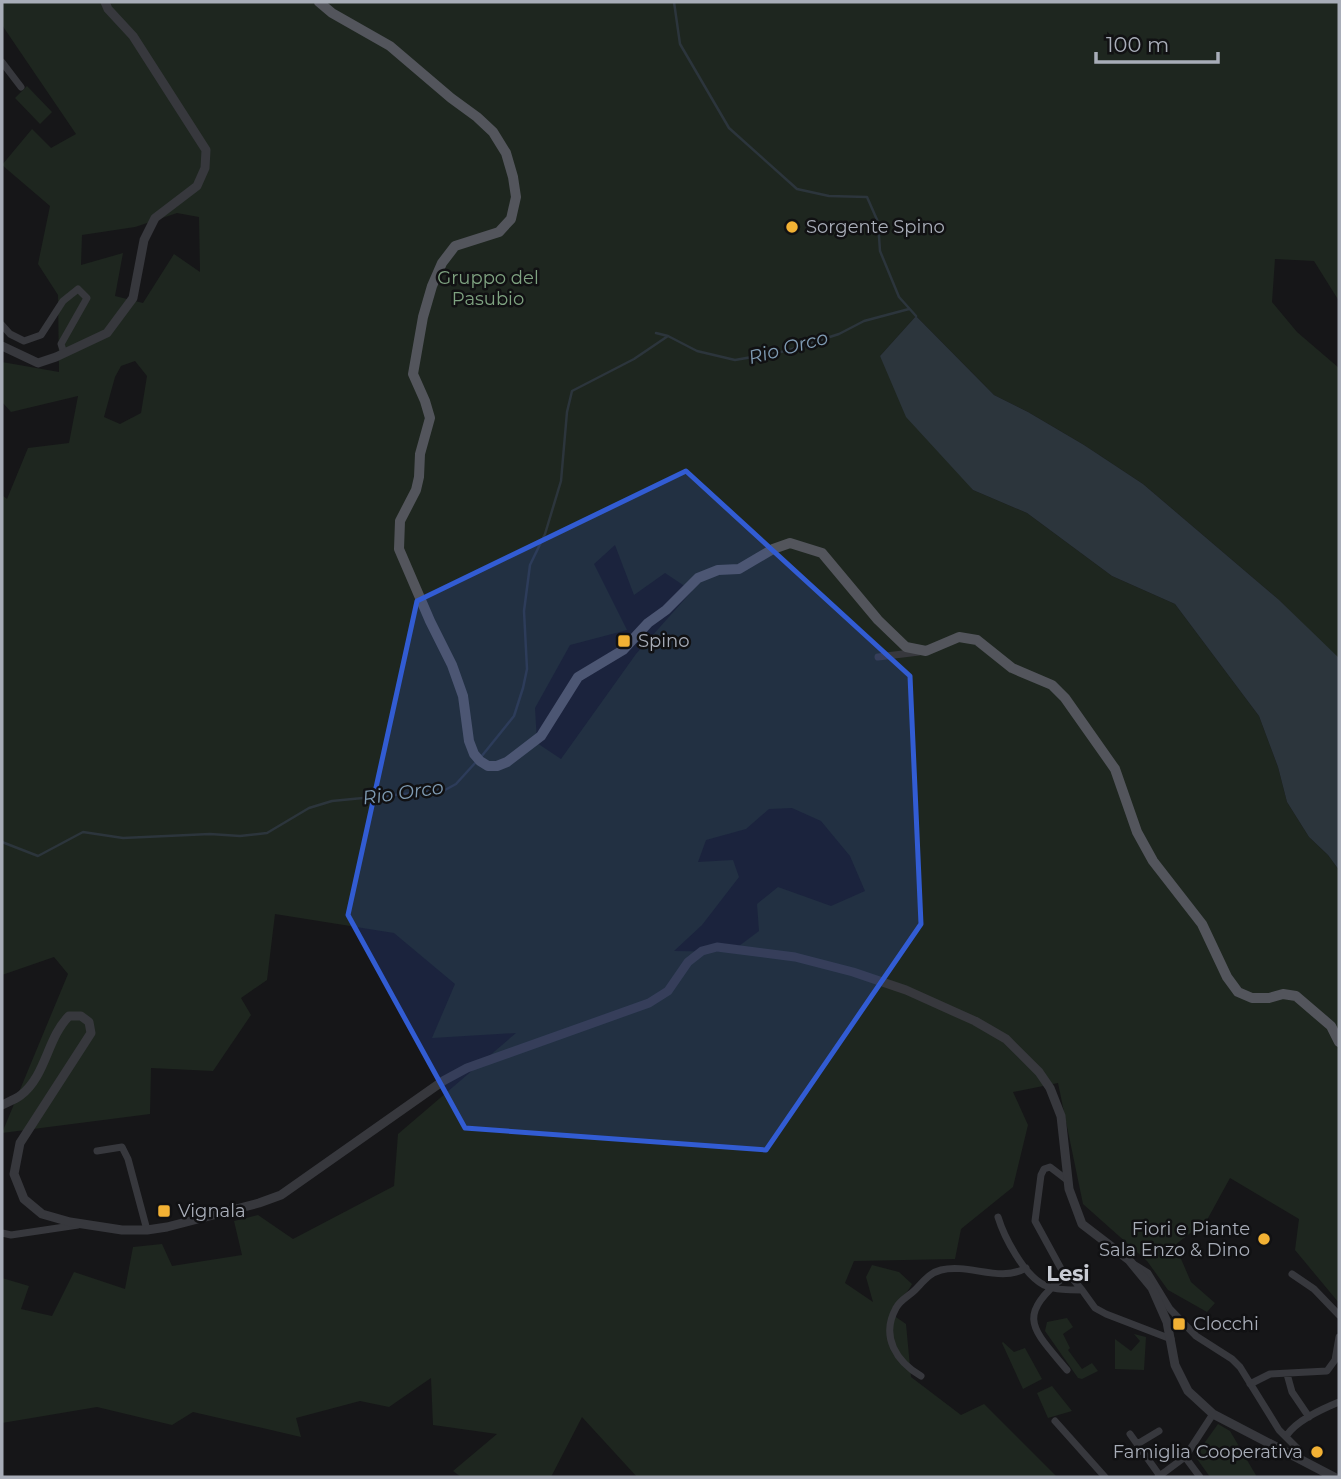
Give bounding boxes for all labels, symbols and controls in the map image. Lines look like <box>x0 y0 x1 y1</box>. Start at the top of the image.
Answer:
scale bar <box>1096 21 1218 65</box>
text: 100 m <box>1106 32 1169 57</box>
place label: Sorgente Spino <box>806 216 945 238</box>
marker: Sorgente Spino <box>784 219 800 235</box>
park label: Gruppo del Pasubio <box>437 267 539 310</box>
water label: Rio Orco <box>746 326 831 369</box>
place label: Spino <box>638 630 690 652</box>
marker: Spino <box>616 633 632 649</box>
water label: Rio Orco <box>361 775 445 810</box>
place label: Vignala <box>178 1200 246 1222</box>
marker: Vignala <box>156 1203 172 1219</box>
place label: Fiori e Piante Sala Enzo & Dino <box>1099 1218 1250 1261</box>
marker: Fiori e Piante Sala Enzo & Dino <box>1256 1231 1272 1247</box>
district label: Lesi <box>1046 1261 1090 1286</box>
place label: Clocchi <box>1193 1313 1259 1335</box>
marker: Clocchi <box>1171 1316 1187 1332</box>
place label: Famiglia Cooperativa <box>1113 1441 1303 1463</box>
marker: Famiglia Cooperativa <box>1309 1444 1325 1460</box>

